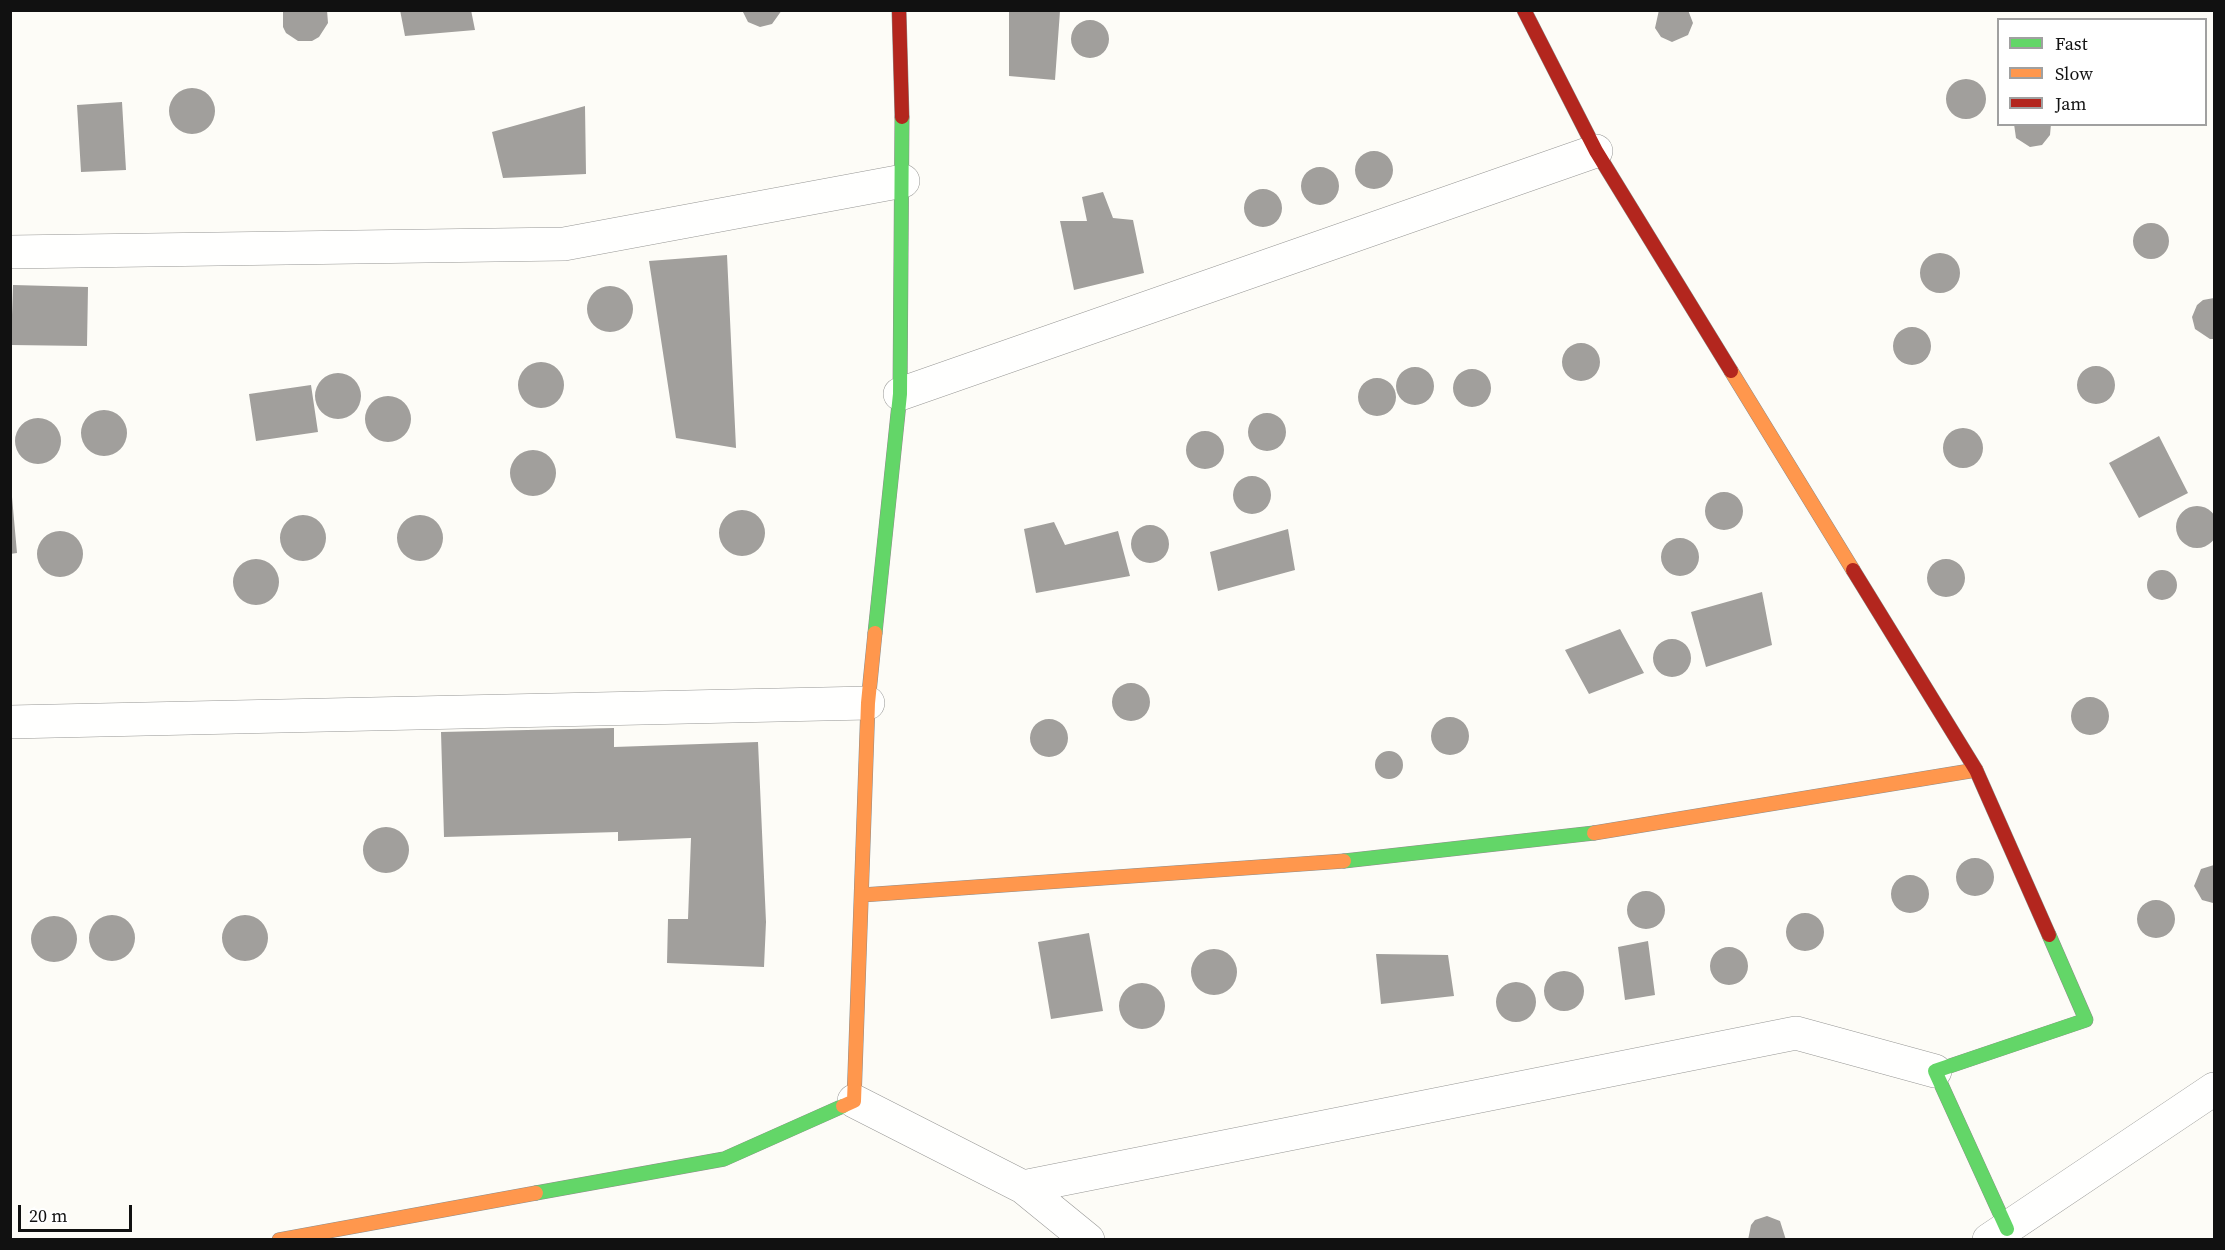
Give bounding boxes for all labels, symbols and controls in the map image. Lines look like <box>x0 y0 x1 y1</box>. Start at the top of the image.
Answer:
legend <box>1997 18 2207 126</box>
text: Fast <box>2055 31 2088 56</box>
text: Slow <box>2055 61 2093 86</box>
text: Jam <box>2055 91 2087 116</box>
scale bar <box>21 1193 135 1231</box>
text: 20 m <box>29 1203 67 1228</box>

